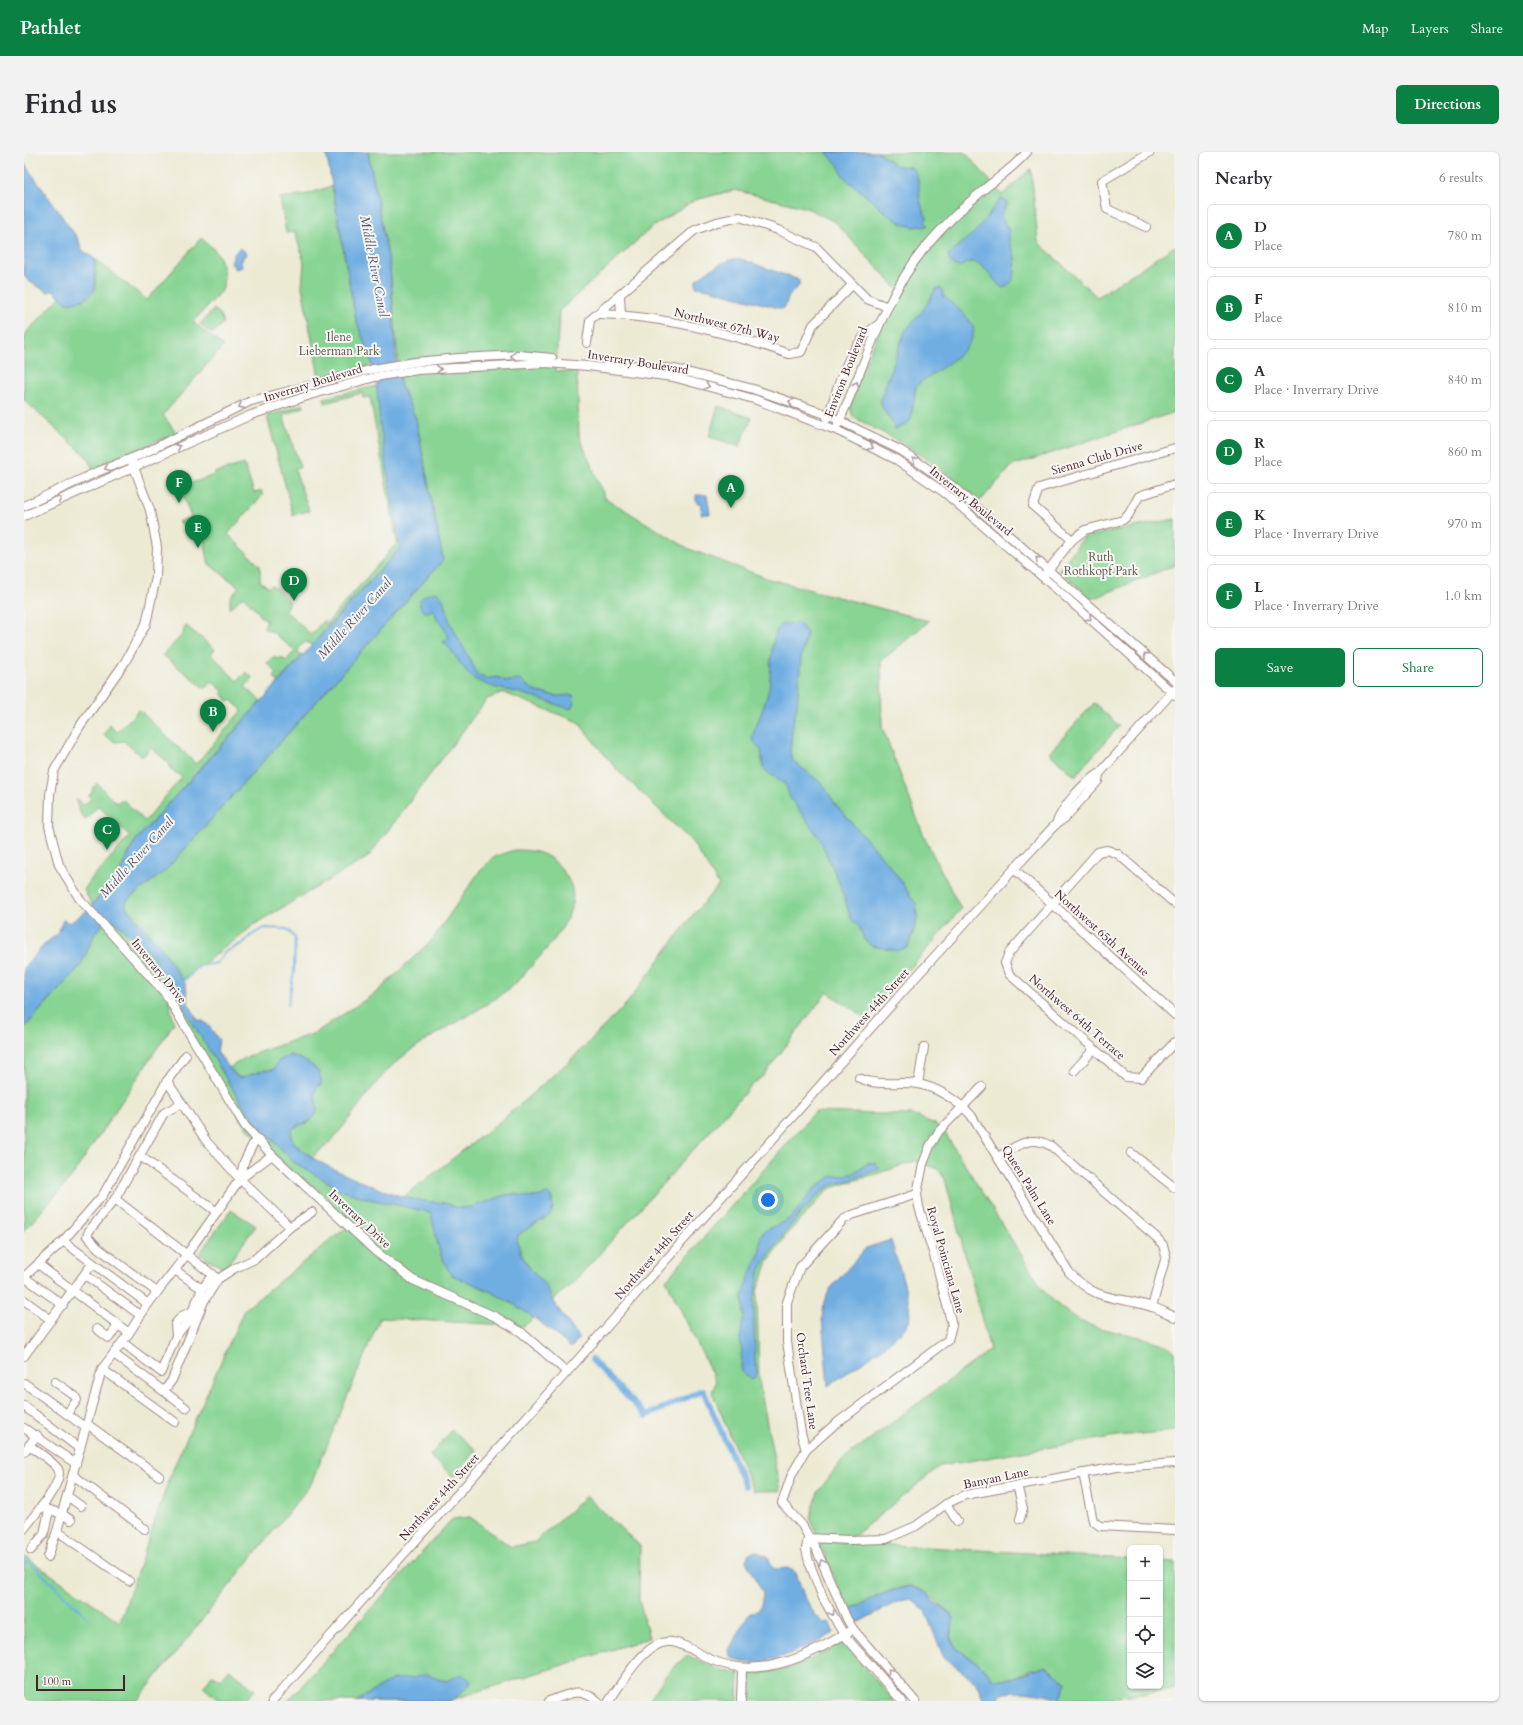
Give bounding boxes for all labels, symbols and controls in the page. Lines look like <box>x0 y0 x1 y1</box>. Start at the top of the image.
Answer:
text: Pathlet <box>20 15 81 41</box>
text: Map <box>1362 19 1389 38</box>
text: Layers <box>1411 19 1449 38</box>
text: Share <box>1471 19 1503 38</box>
text: Find us <box>24 85 117 123</box>
button: Directions <box>1396 85 1499 124</box>
text: Nearby <box>1215 167 1272 190</box>
text: 6 results <box>1439 169 1483 187</box>
water label: Middle River Canal <box>355 214 393 319</box>
text: D <box>1254 217 1267 237</box>
text: A <box>1224 227 1234 245</box>
text: 780 m <box>1448 227 1482 245</box>
text: Place <box>1254 237 1282 255</box>
text: F <box>1254 289 1263 309</box>
text: B <box>1224 299 1234 317</box>
text: 810 m <box>1448 299 1482 317</box>
street label: Northwest 67th Way <box>673 304 782 346</box>
text: Place <box>1254 309 1282 327</box>
street label: Environ Boulevard <box>821 324 872 420</box>
park label: Ilene Lieberman Park <box>299 329 380 359</box>
street label: Inverrary Boulevard <box>586 346 690 378</box>
one-way arrow <box>510 351 516 360</box>
street label: Inverrary Boulevard <box>262 360 365 406</box>
text: A <box>1254 361 1265 381</box>
one-way arrow <box>436 365 442 374</box>
text: C <box>1224 371 1234 389</box>
text: 840 m <box>1448 371 1482 389</box>
one-way arrow <box>703 381 710 390</box>
one-way arrow <box>851 381 859 388</box>
text: Place · Inverrary Drive <box>1254 381 1379 399</box>
one-way arrow <box>788 398 795 407</box>
one-way arrow <box>238 401 245 409</box>
text: R <box>1254 433 1265 453</box>
street label: Sienna Club Drive <box>1049 437 1145 479</box>
one-way arrow <box>866 442 874 450</box>
text: D <box>1223 443 1235 461</box>
text: 860 m <box>1448 443 1482 461</box>
one-way arrow <box>174 444 182 452</box>
text: Place <box>1254 453 1282 471</box>
one-way arrow <box>912 457 919 465</box>
one-way arrow <box>103 463 110 471</box>
street label: Inverrary Boulevard <box>926 463 1016 540</box>
pin: F <box>166 470 192 503</box>
pin: A <box>718 475 744 508</box>
one-way arrow <box>55 496 63 504</box>
text: K <box>1254 505 1266 525</box>
pin: E <box>185 515 211 548</box>
text: E <box>1225 515 1233 533</box>
text: 970 m <box>1448 515 1482 533</box>
text: Place · Inverrary Drive <box>1254 525 1379 543</box>
park label: Ruth Rothkopf Park <box>1064 549 1139 579</box>
one-way arrow <box>1035 556 1042 563</box>
pin: D <box>281 568 307 601</box>
water label: Middle River Canal <box>314 574 396 663</box>
text: L <box>1254 577 1264 597</box>
text: F <box>1225 587 1233 605</box>
text: 1.0 km <box>1444 587 1482 605</box>
text: Place · Inverrary Drive <box>1254 597 1379 615</box>
one-way arrow <box>1085 613 1092 620</box>
button: Save <box>1215 648 1345 687</box>
button: Share <box>1353 648 1483 687</box>
one-way arrow <box>1143 652 1151 660</box>
pin: B <box>200 699 226 732</box>
water label: Middle River Canal <box>96 814 176 900</box>
pin: C <box>94 817 120 850</box>
street label: Northwest 65th Avenue <box>1051 886 1153 980</box>
street label: Inverrary Drive <box>128 935 190 1007</box>
street label: Northwest 44th Street <box>825 965 913 1059</box>
street label: Northwest 64th Terrace <box>1025 971 1129 1063</box>
street label: Queen Palm Lane <box>998 1142 1060 1228</box>
street label: Inverrary Drive <box>326 1186 394 1252</box>
your location <box>758 1190 778 1210</box>
street label: Royal Poinciana Lane <box>923 1205 969 1315</box>
street label: Northwest 44th Street <box>611 1207 697 1303</box>
street label: Orchard Tree Lane <box>792 1331 822 1431</box>
street label: Northwest 44th Street <box>395 1450 483 1544</box>
street label: Banyan Lane <box>962 1463 1030 1493</box>
map controls <box>1127 1545 1163 1689</box>
button: + <box>1127 1545 1163 1581</box>
one-way arrow <box>819 1558 827 1566</box>
button: − <box>1127 1581 1163 1617</box>
one-way arrow <box>827 1609 834 1616</box>
button: locate <box>1127 1617 1163 1653</box>
button: layers <box>1127 1653 1163 1689</box>
one-way arrow <box>887 1668 894 1676</box>
scale bar <box>36 1673 125 1692</box>
text: 100 m <box>42 1674 71 1689</box>

